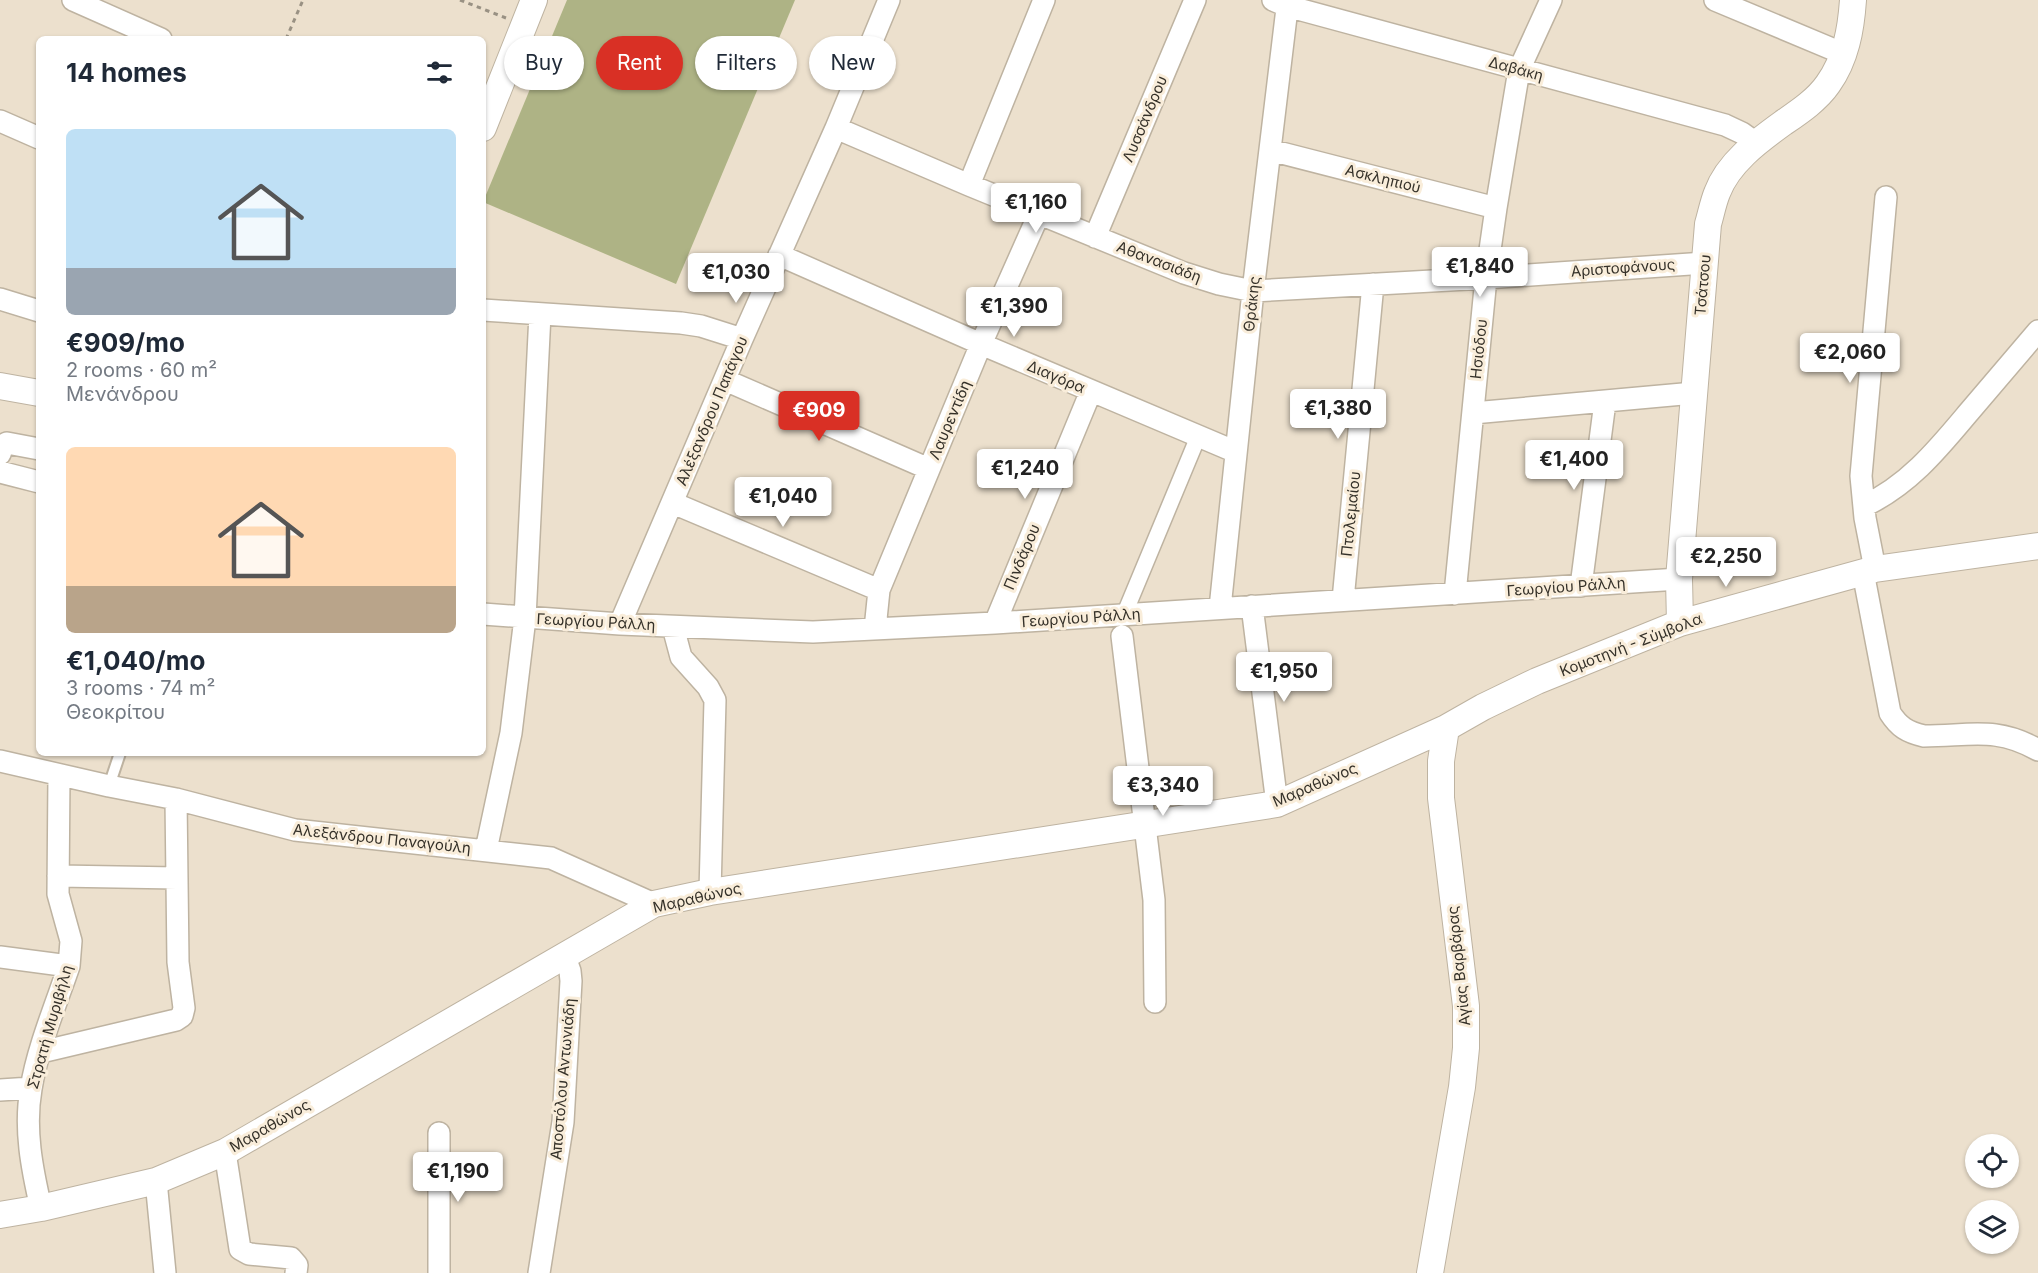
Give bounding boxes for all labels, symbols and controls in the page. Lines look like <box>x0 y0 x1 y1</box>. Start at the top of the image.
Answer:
chip: Buy <box>504 36 584 90</box>
chip: Rent <box>596 36 683 90</box>
chip: Filters <box>695 36 797 90</box>
chip: New <box>809 36 896 90</box>
street label: Δαβάκη <box>1487 52 1546 85</box>
icon: filters <box>423 56 456 89</box>
text: 14 homes <box>66 57 187 88</box>
street label: Λυσσάνδρου <box>1118 73 1171 165</box>
street label: Ασκληπιού <box>1343 160 1423 197</box>
icon: home <box>207 168 315 276</box>
pin: €1,160 <box>987 183 1085 234</box>
text: €1,160 <box>1005 190 1067 214</box>
street label: Αθανασιάδη <box>1114 237 1204 286</box>
pin: €1,840 <box>1431 247 1529 298</box>
pin: €1,030 <box>687 253 785 304</box>
text: €1,840 <box>1446 254 1514 278</box>
street label: Αριστοφάνους <box>1570 254 1676 281</box>
street label: Τσάτσου <box>1690 254 1715 316</box>
text: €1,030 <box>702 260 770 284</box>
street label: Θράκης <box>1239 275 1264 333</box>
pin: €1,390 <box>965 287 1063 338</box>
text: €1,390 <box>980 294 1048 318</box>
street label: Ησιόδου <box>1466 318 1491 380</box>
text: €909/mo <box>66 327 185 358</box>
street label: Αλέξανδρου Παπάγου <box>671 333 752 488</box>
pin: €2,060 <box>1801 333 1899 384</box>
text: €2,060 <box>1814 340 1886 364</box>
street label: Διαγόρα <box>1024 356 1088 397</box>
text: 2 rooms · 60 m² <box>66 358 217 382</box>
street label: Λαυρεντίδη <box>924 377 975 462</box>
text: Μενάνδρου <box>66 382 179 406</box>
pin: €1,380 <box>1289 389 1387 440</box>
pin: €909 <box>783 391 855 442</box>
text: €1,380 <box>1304 396 1372 420</box>
text: €909 <box>792 398 846 422</box>
pin: €1,400 <box>1525 440 1623 491</box>
text: €1,400 <box>1539 447 1609 471</box>
pin: €1,240 <box>976 449 1074 500</box>
text: €1,240 <box>991 456 1059 480</box>
street label: Πτολεμαίου <box>1337 470 1364 557</box>
pin: €1,040 <box>734 477 832 528</box>
text: €1,040 <box>749 484 817 508</box>
icon: home <box>207 486 315 594</box>
street label: Πινδάρου <box>999 521 1044 593</box>
pin: €2,250 <box>1677 537 1775 588</box>
text: €2,250 <box>1690 544 1762 568</box>
street label: Γεωργίου Ράλλη <box>1506 573 1626 600</box>
street label: Γεωργίου Ράλλη <box>1021 604 1141 631</box>
street label: Γεωργίου Ράλλη <box>536 609 656 634</box>
street label: Κομοτηνή - Σύμβολα <box>1557 609 1705 680</box>
text: €1,040/mo <box>66 645 205 676</box>
pin: €1,950 <box>1235 652 1333 703</box>
text: €1,950 <box>1250 659 1318 683</box>
text: 3 rooms · 74 m² <box>66 676 215 700</box>
text: Θεοκρίτου <box>66 700 165 724</box>
street label: Μαραθώνος <box>1270 758 1360 811</box>
pin: €3,340 <box>1114 766 1212 817</box>
text: €3,340 <box>1127 773 1199 797</box>
street label: Αλεξάνδρου Παναγούλη <box>292 820 472 857</box>
street label: Μαραθώνος <box>651 878 743 917</box>
street label: Αγίας Βαρβάρας <box>1443 905 1474 1027</box>
street label: Στρατή Μυριβήλη <box>23 963 76 1091</box>
street label: Αποστόλου Αντωνιάδη <box>546 997 579 1161</box>
street label: Μαραθώνος <box>226 1095 314 1156</box>
map controls <box>1965 1134 2019 1254</box>
button: locate <box>1965 1134 2019 1188</box>
pin: €1,190 <box>409 1152 507 1203</box>
text: €1,190 <box>427 1159 489 1183</box>
button: layers <box>1965 1200 2019 1254</box>

